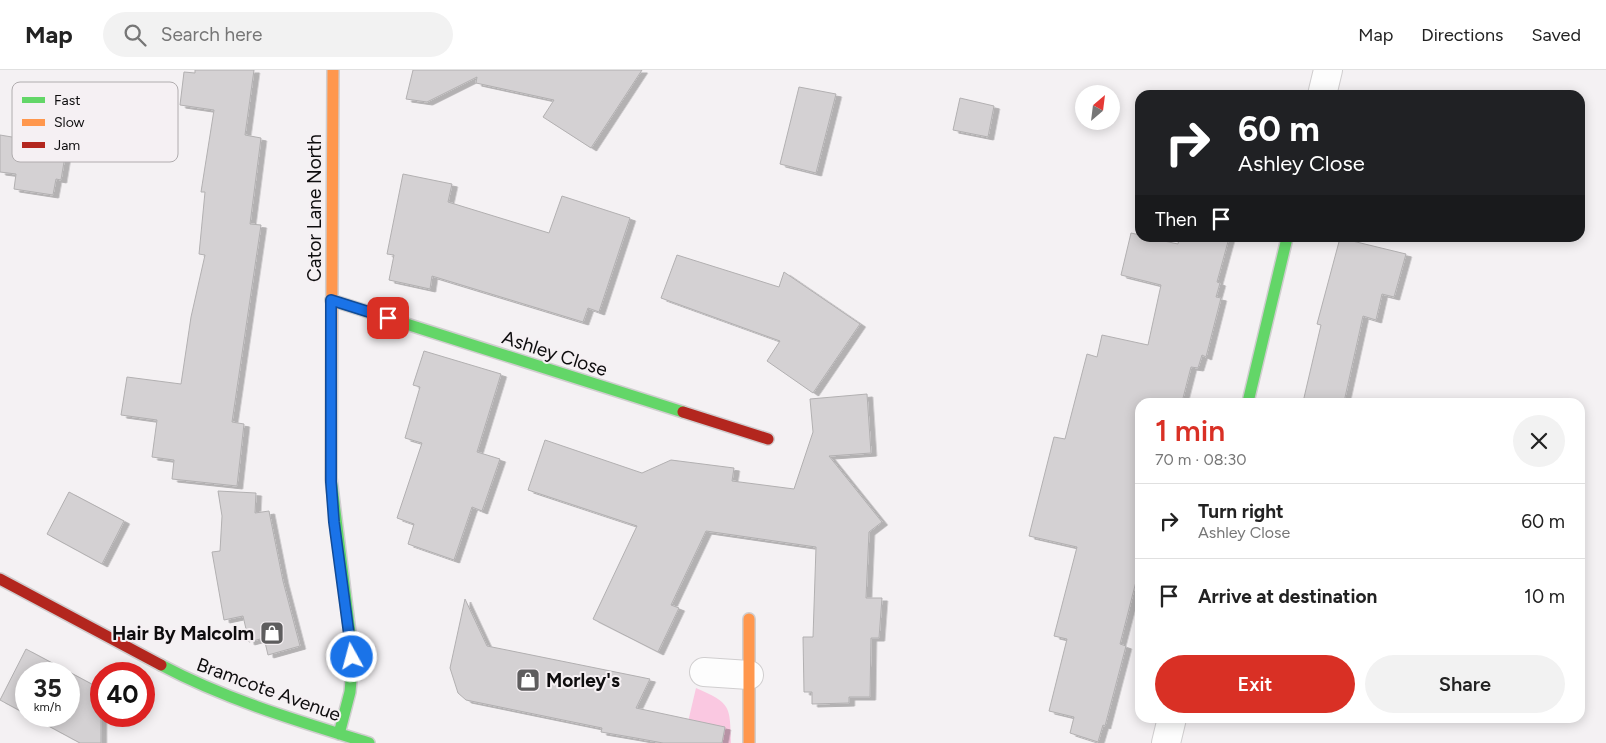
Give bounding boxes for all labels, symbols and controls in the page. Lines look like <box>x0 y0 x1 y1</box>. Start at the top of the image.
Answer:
search box <box>103 12 453 57</box>
text: Map <box>25 20 73 49</box>
icon: search <box>121 21 149 49</box>
text: Search here <box>161 23 262 46</box>
text: Map <box>1358 24 1393 46</box>
text: Directions <box>1421 24 1503 46</box>
text: Saved <box>1531 24 1581 46</box>
legend <box>12 82 178 162</box>
north arrow <box>1075 85 1120 130</box>
map controls <box>1075 85 1120 130</box>
text: Fast <box>54 92 80 109</box>
text: 60 m <box>1238 108 1320 150</box>
icon: right <box>1155 110 1220 175</box>
text: Slow <box>54 114 85 131</box>
street label: Cator Lane North <box>303 134 326 282</box>
text: Jam <box>54 137 80 154</box>
text: Ashley Close <box>1238 150 1365 177</box>
icon: arrive <box>1207 205 1235 233</box>
text: Then <box>1155 208 1197 231</box>
pin <box>367 297 409 339</box>
icon: arrive <box>374 304 402 332</box>
street label: Ashley Close <box>499 326 610 381</box>
text: 1 min <box>1155 412 1225 449</box>
button: close <box>1513 415 1565 467</box>
text: 70 m · 08:30 <box>1155 450 1246 469</box>
text: Turn right <box>1198 500 1284 523</box>
icon: right <box>1155 507 1183 535</box>
text: 60 m <box>1521 510 1565 533</box>
text: Ashley Close <box>1198 523 1290 542</box>
icon: arrive <box>1155 582 1183 610</box>
text: Arrive at destination <box>1198 585 1377 608</box>
text: 10 m <box>1524 585 1565 608</box>
shop icon: Hair By Malcolm <box>259 620 285 646</box>
place label: Hair By Malcolm <box>112 622 254 645</box>
position arrow <box>325 630 377 682</box>
street label: Bramcote Avenue <box>194 653 344 726</box>
button: Exit <box>1155 655 1355 713</box>
button: Share <box>1365 655 1565 713</box>
speed limit sign: 40 <box>90 662 155 727</box>
shop icon: Morley's <box>515 667 541 693</box>
place label: Morley's <box>546 669 620 692</box>
text: 35 <box>33 673 62 703</box>
text: km/h <box>34 700 61 714</box>

